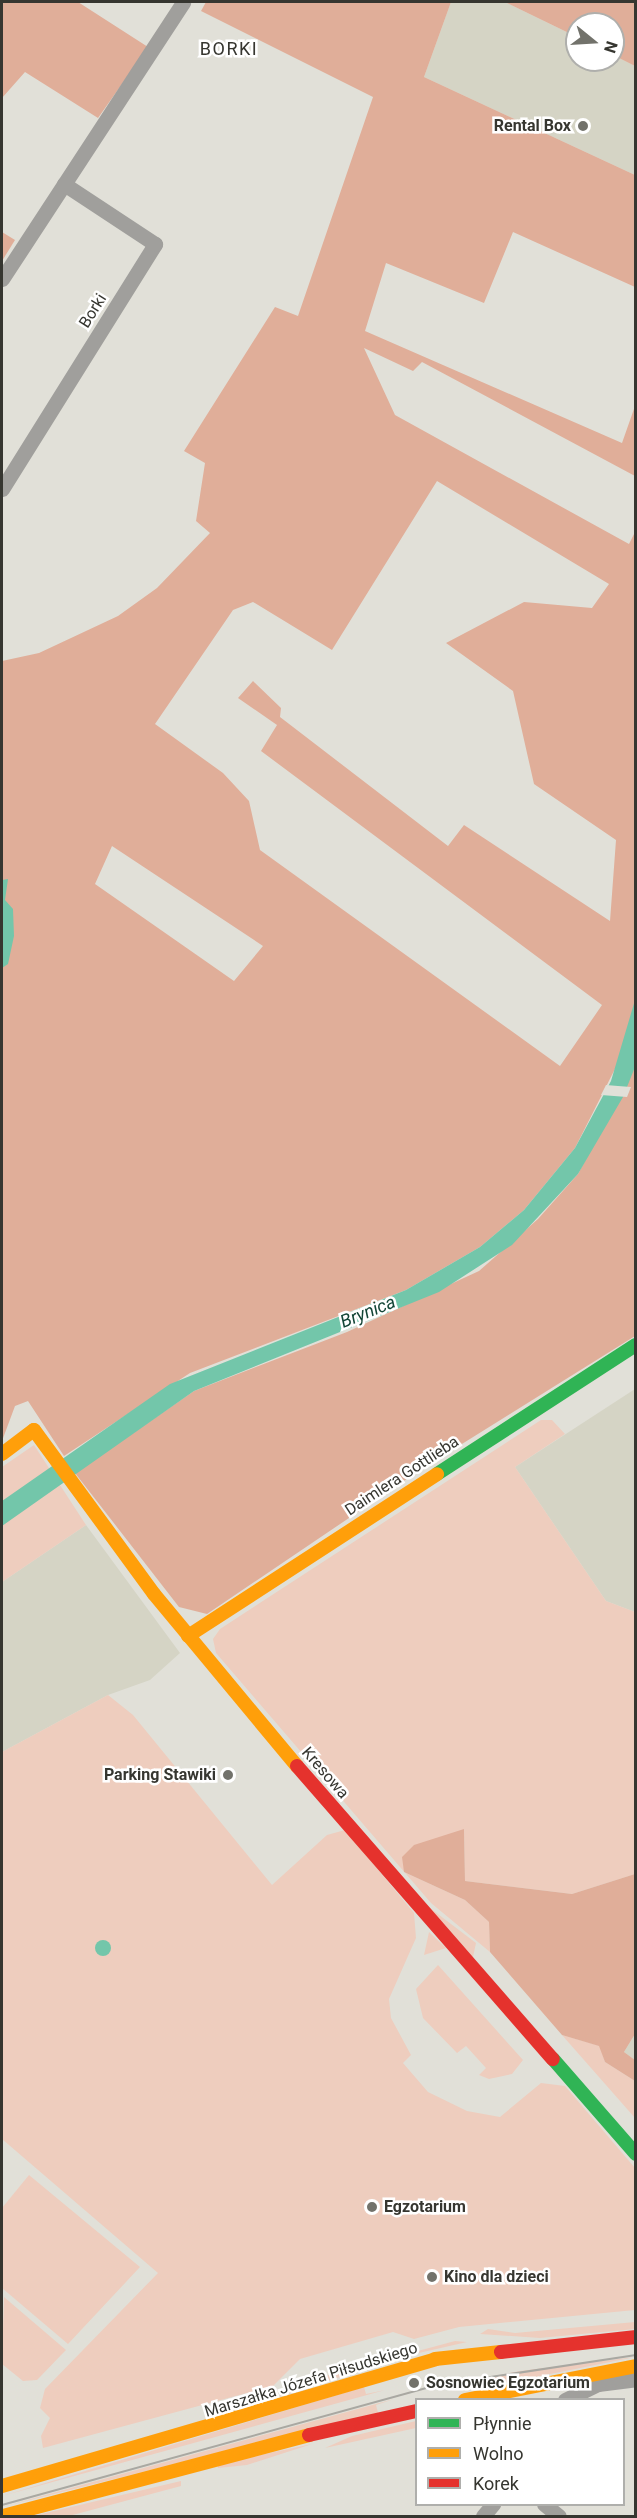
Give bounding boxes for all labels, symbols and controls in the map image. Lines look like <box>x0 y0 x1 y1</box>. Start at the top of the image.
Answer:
north arrow <box>565 12 625 72</box>
district label: BORKI <box>200 38 258 60</box>
text: N <box>600 39 621 55</box>
place label: Rental Box <box>494 116 571 136</box>
marker: Rental Box <box>576 119 590 133</box>
street label: Borki <box>75 290 111 332</box>
water label: Brynica <box>337 1291 399 1333</box>
street label: Daimlera Gottlieba <box>342 1432 462 1520</box>
street label: Kresowa <box>297 1743 353 1803</box>
place label: Parking Stawiki <box>104 1765 216 1785</box>
marker: Parking Stawiki <box>221 1768 235 1782</box>
place label: Egzotarium <box>384 2197 466 2217</box>
marker: Egzotarium <box>365 2200 379 2214</box>
place label: Kino dla dzieci <box>444 2267 549 2287</box>
marker: Kino dla dzieci <box>425 2270 439 2284</box>
street label: Marszałka Józefa Piłsudskiego <box>202 2338 420 2422</box>
place label: Sosnowiec Egzotarium <box>426 2373 590 2393</box>
marker: Sosnowiec Egzotarium <box>407 2376 421 2390</box>
legend <box>415 2398 625 2506</box>
text: Płynnie <box>473 2413 532 2434</box>
text: Wolno <box>473 2443 524 2464</box>
text: Korek <box>473 2473 519 2494</box>

